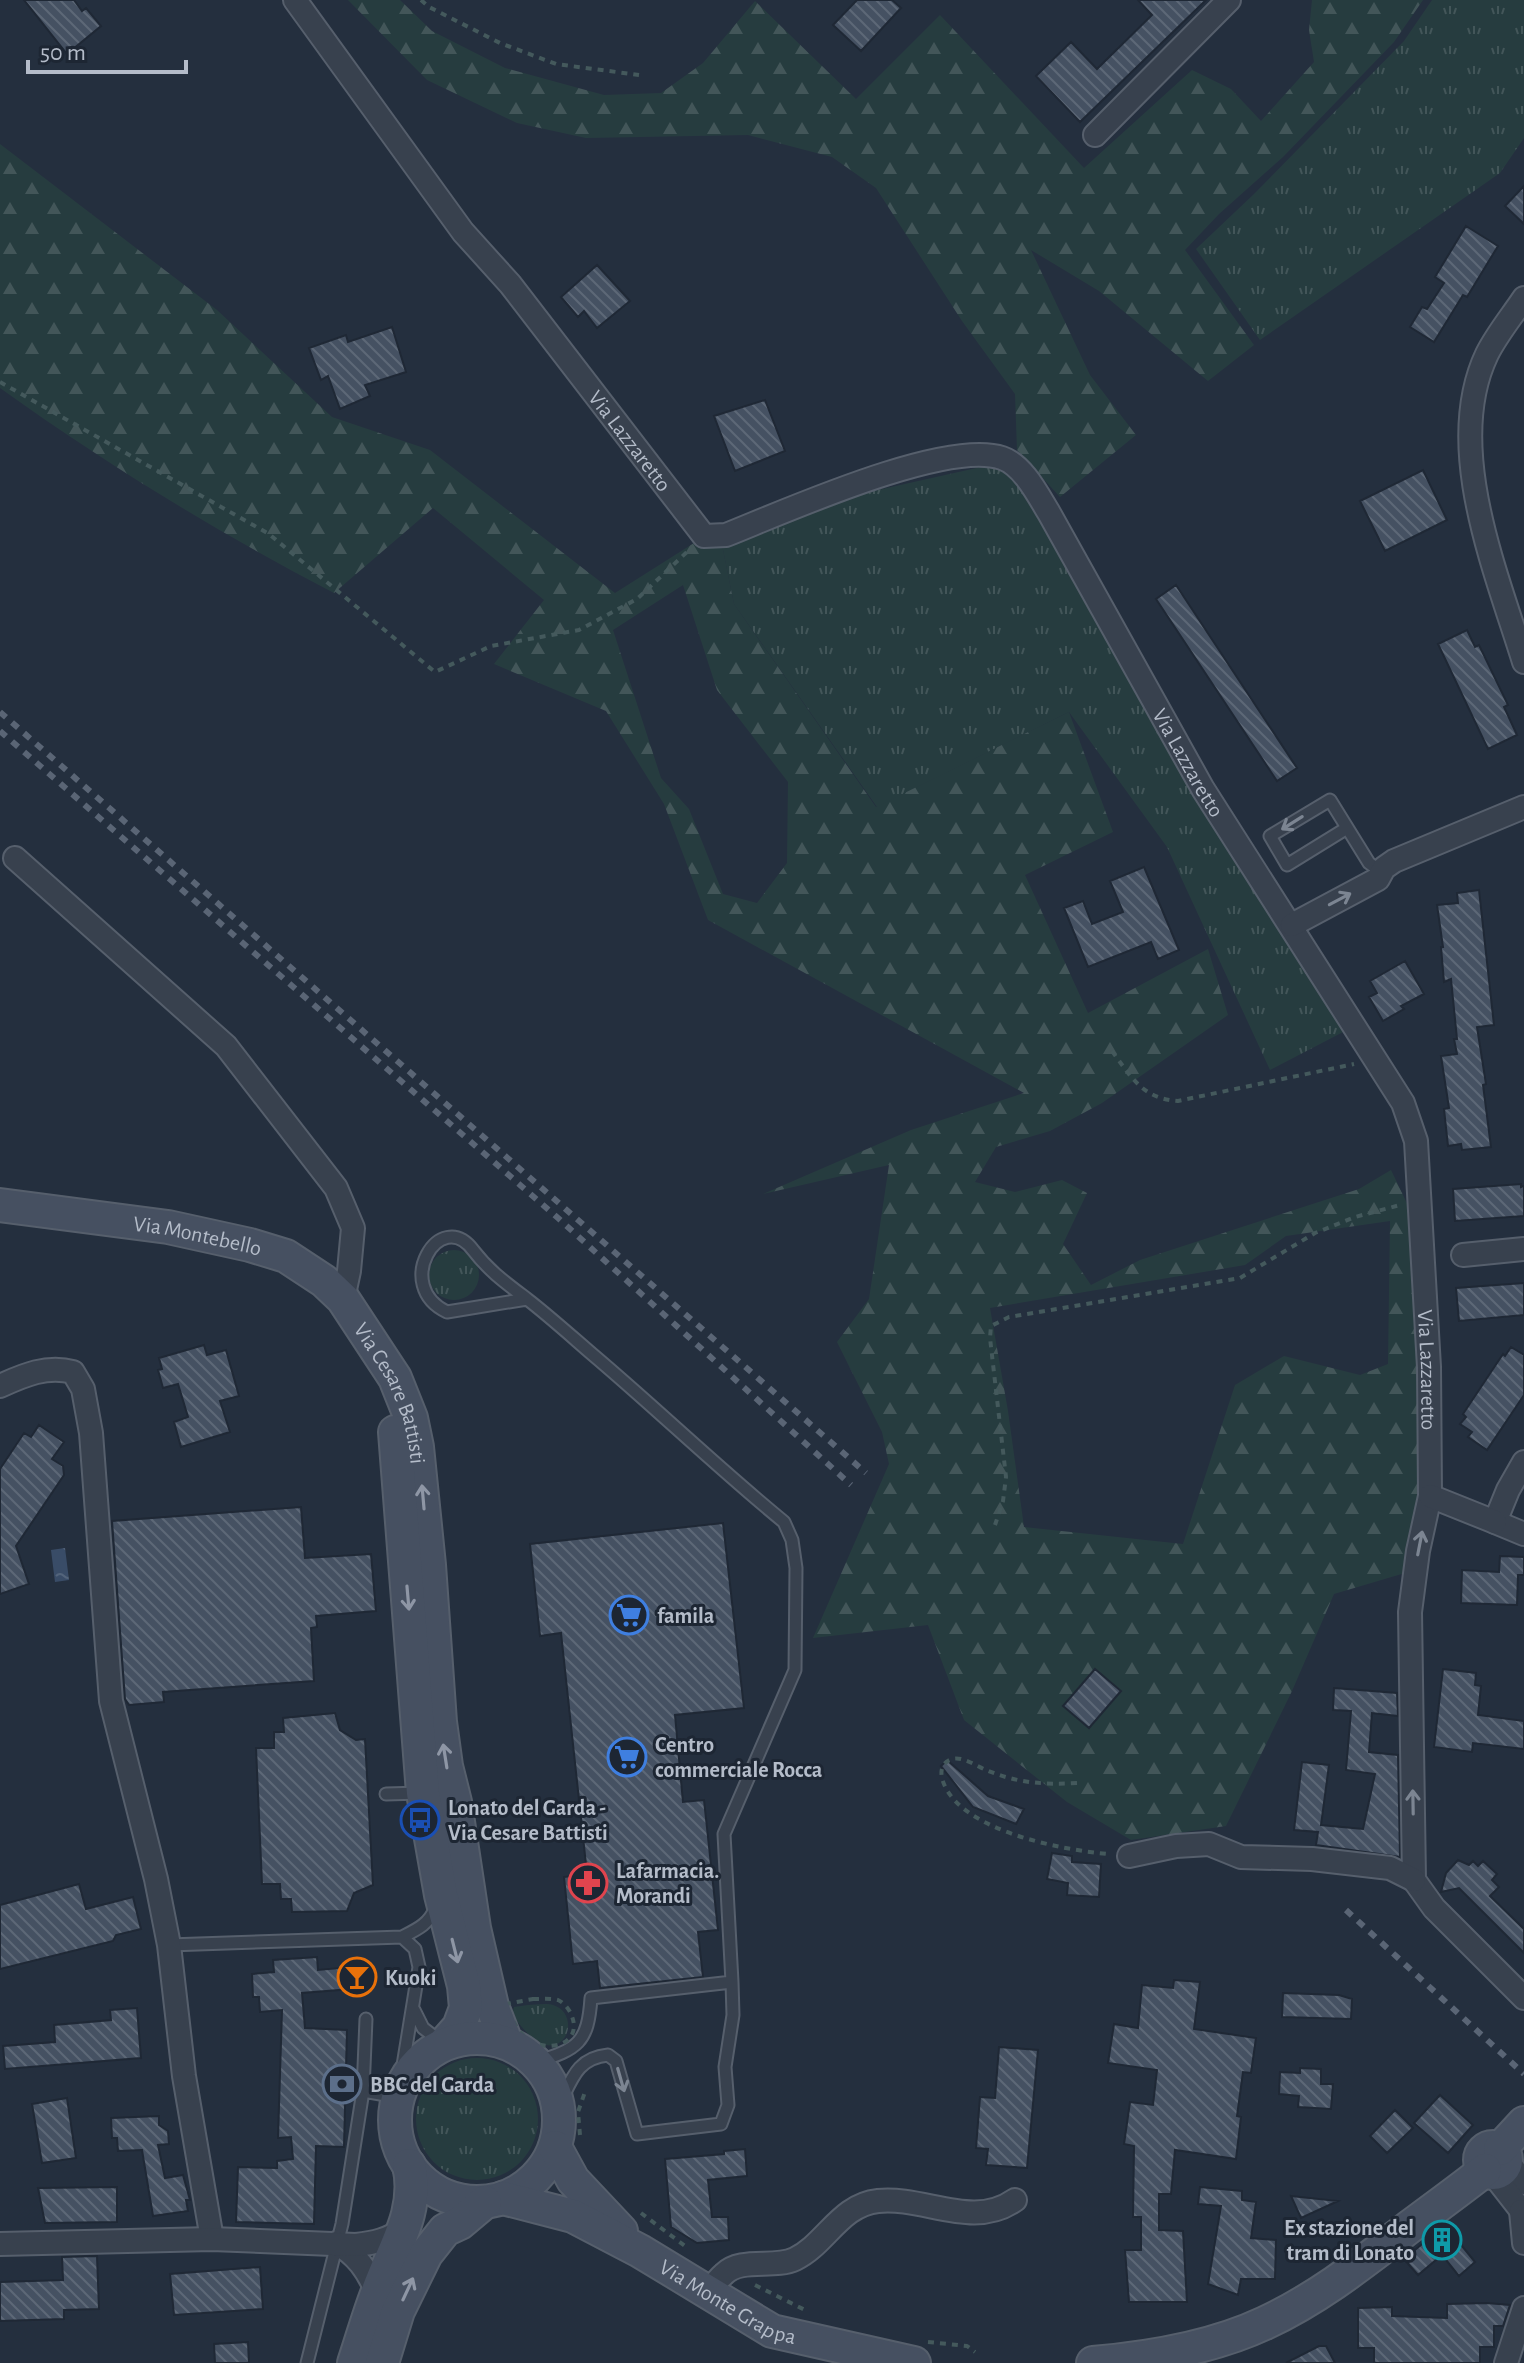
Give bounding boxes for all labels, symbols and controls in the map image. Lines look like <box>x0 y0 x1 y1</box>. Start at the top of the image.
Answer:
scale bar <box>28 24 186 74</box>
text: 50 m <box>40 41 86 65</box>
street label: Via Lazzaretto <box>584 387 675 496</box>
street label: Via Lazzaretto <box>1148 705 1228 821</box>
one-way arrow <box>1281 815 1304 831</box>
one-way arrow <box>1328 891 1352 906</box>
street label: Via Montebello <box>132 1213 264 1260</box>
street label: Via Lazzaretto <box>1414 1309 1439 1430</box>
street label: Via Cesare Battisti <box>350 1319 429 1465</box>
one-way arrow <box>415 1484 430 1511</box>
one-way arrow <box>1413 1531 1428 1556</box>
one-way arrow <box>401 1584 416 1611</box>
supermarket icon: famila <box>608 1594 650 1636</box>
place label: famila <box>657 1605 715 1627</box>
place label: Centro commerciale Rocca <box>655 1734 823 1781</box>
supermarket icon: Centro commerciale Rocca <box>606 1736 648 1778</box>
one-way arrow <box>437 1744 452 1769</box>
one-way arrow <box>1405 1789 1421 1816</box>
place label: Lonato del Garda - Via Cesare Battisti <box>448 1797 608 1844</box>
bus stop icon: Lonato del Garda - Via Cesare Battisti <box>399 1799 441 1841</box>
place label: Lafarmacia. Morandi <box>616 1860 719 1907</box>
pharmacy icon: Lafarmacia. Morandi <box>567 1862 609 1904</box>
one-way arrow <box>448 1938 463 1964</box>
bar icon: Kuoki <box>336 1956 378 1998</box>
place label: Kuoki <box>385 1967 436 1989</box>
bank icon: BBC del Garda <box>321 2063 363 2105</box>
one-way arrow <box>614 2066 629 2092</box>
place label: BBC del Garda <box>370 2074 495 2096</box>
place label: Ex stazione del tram di Lonato <box>1284 2217 1414 2264</box>
building icon: Ex stazione del tram di Lonato <box>1421 2219 1463 2261</box>
street label: Via Monte Grappa <box>656 2256 798 2348</box>
one-way arrow <box>401 2278 416 2302</box>

